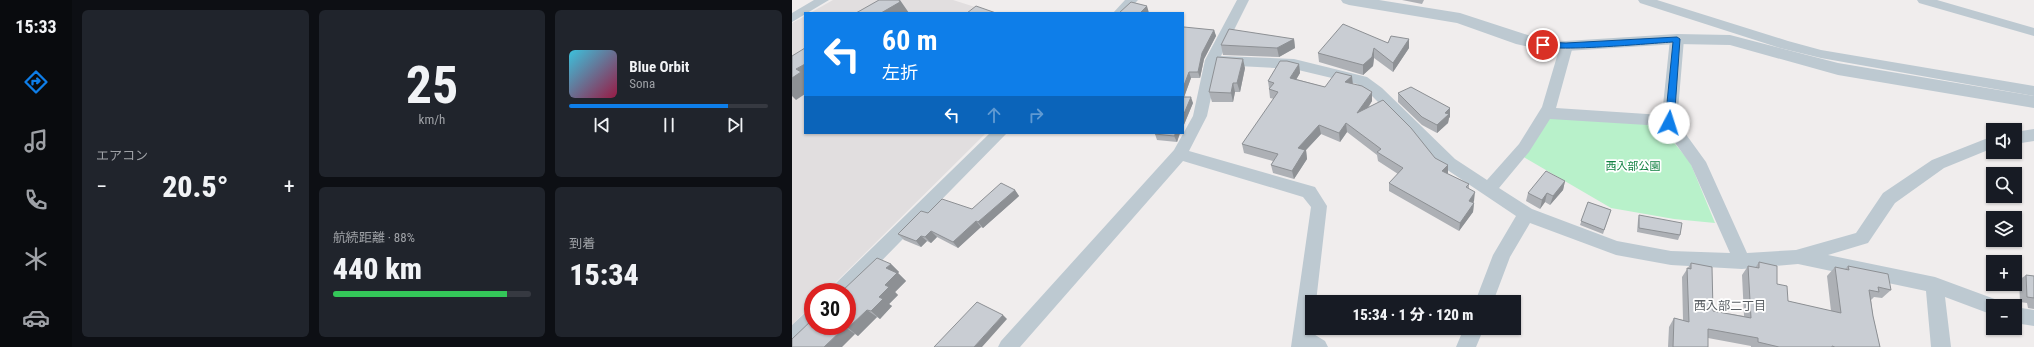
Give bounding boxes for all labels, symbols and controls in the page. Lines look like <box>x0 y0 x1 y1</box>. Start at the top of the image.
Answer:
text: 15:33 <box>15 16 57 37</box>
text: 60 m <box>882 24 938 57</box>
icon: left <box>816 28 868 80</box>
pin <box>1526 28 1560 62</box>
icon: arrive <box>1532 34 1554 56</box>
text: 25 <box>406 55 458 116</box>
text: Blue Orbit <box>629 58 689 76</box>
text: 左折 <box>882 62 918 83</box>
icon: directions <box>22 68 50 96</box>
text: Sona <box>629 76 655 91</box>
position arrow <box>1648 102 1690 144</box>
icon: left <box>941 104 963 126</box>
icon: ahead <box>983 104 1005 126</box>
icon: right <box>1025 104 1047 126</box>
text: km/h <box>419 112 445 127</box>
icon: previous <box>591 114 613 136</box>
icon: pause <box>658 114 680 136</box>
icon: next <box>724 114 746 136</box>
map controls <box>1986 123 2022 335</box>
button: sound <box>1986 123 2022 159</box>
icon: music <box>22 127 50 155</box>
text: エアコン <box>96 148 148 163</box>
park label: 西入部公園 <box>1606 160 1661 173</box>
button: search <box>1986 167 2022 203</box>
text: 20.5° <box>162 169 229 204</box>
text: − <box>96 174 107 199</box>
text: + <box>284 174 295 199</box>
icon: phone <box>22 186 50 214</box>
button: layers <box>1986 211 2022 247</box>
text: 航続距離 · 88% <box>333 230 415 245</box>
text: 到着 <box>569 236 595 251</box>
icon: climate <box>22 245 50 273</box>
text: 440 km <box>333 251 422 286</box>
button: + <box>1986 255 2022 291</box>
text: 15:34 <box>569 257 639 292</box>
speed limit sign: 30 <box>804 283 856 335</box>
district label: 西入部二丁目 <box>1694 299 1766 313</box>
button: − <box>1986 299 2022 335</box>
icon: car <box>22 304 50 332</box>
text: 15:34 · 1 分 · 120 m <box>1353 306 1473 324</box>

